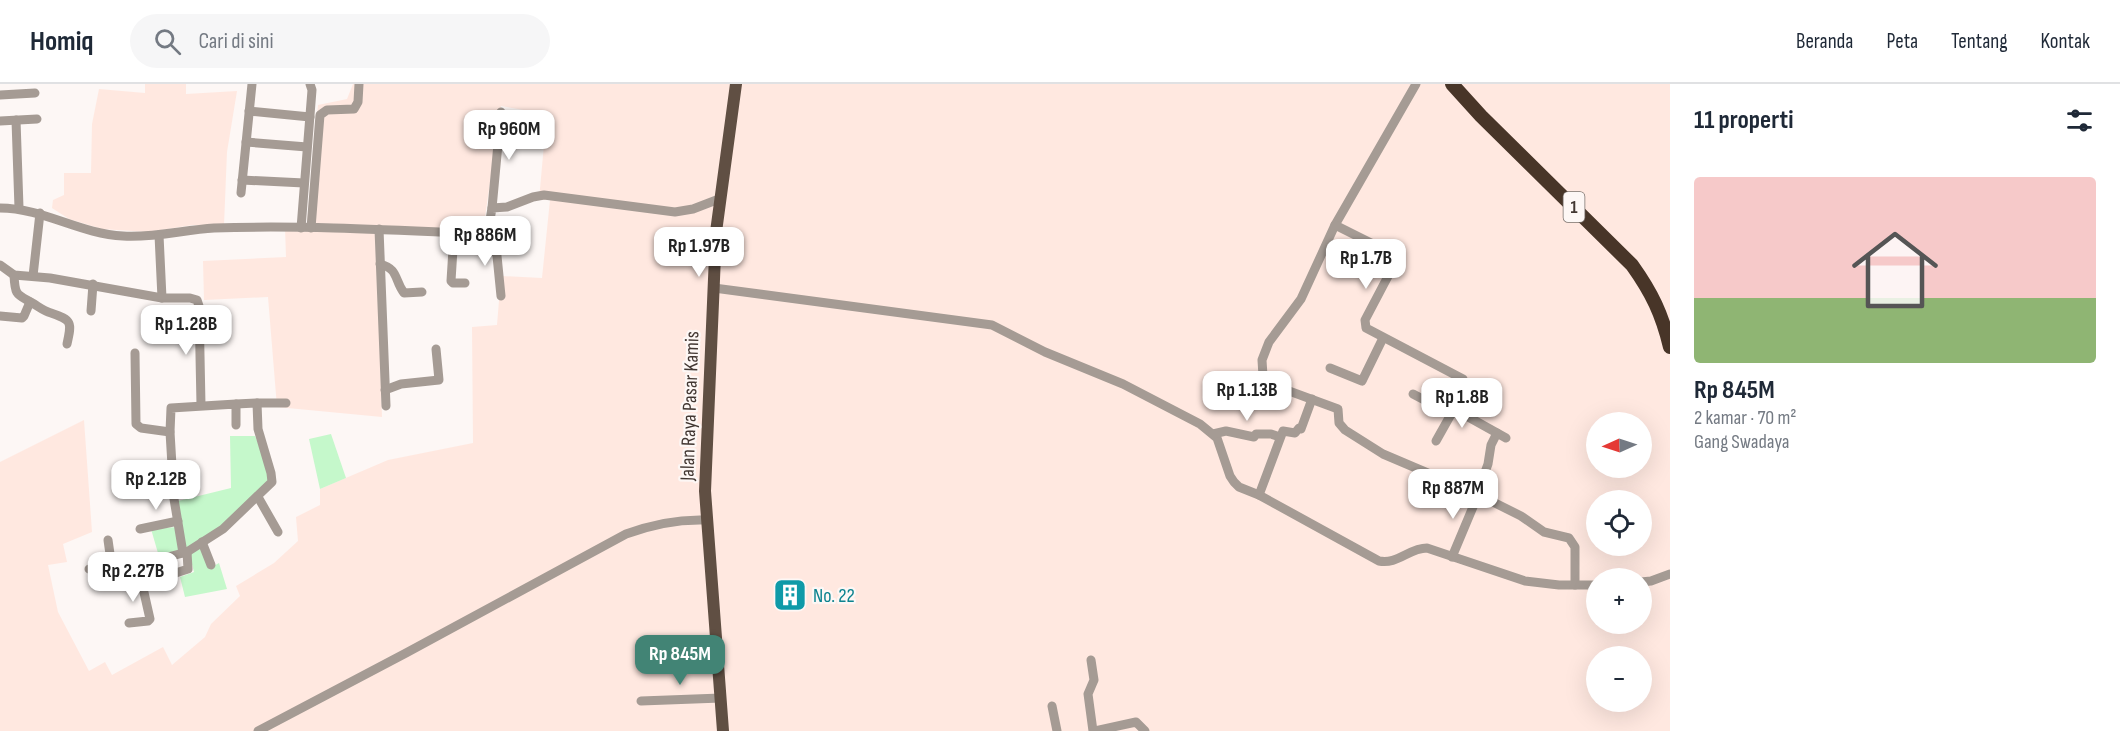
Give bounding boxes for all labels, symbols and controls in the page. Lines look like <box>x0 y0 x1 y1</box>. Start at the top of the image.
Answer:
search box <box>130 14 550 68</box>
text: Homiq <box>30 25 94 58</box>
icon: search <box>151 25 184 58</box>
text: Cari di sini <box>199 28 274 55</box>
text: Beranda <box>1796 29 1853 54</box>
text: Peta <box>1886 29 1918 54</box>
text: Tentang <box>1951 29 2008 54</box>
text: Kontak <box>2041 29 2090 54</box>
icon: filters <box>2063 104 2096 137</box>
text: 11 properti <box>1694 105 1793 136</box>
pin: Rp 960M <box>454 110 564 161</box>
text: Rp 960M <box>478 117 540 141</box>
road number: 1 <box>1564 192 1584 222</box>
pin: Rp 886M <box>430 216 540 267</box>
icon: home <box>1841 216 1949 324</box>
text: Rp 886M <box>454 223 516 247</box>
pin: Rp 1.97B <box>637 227 761 278</box>
text: Rp 1.97B <box>668 234 730 258</box>
pin: Rp 1.7B <box>1311 239 1421 290</box>
text: Rp 1.7B <box>1340 246 1392 270</box>
pin: Rp 1.28B <box>124 305 248 356</box>
text: Rp 1.28B <box>155 312 217 336</box>
street label: Jalan Raya Pasar Kamis <box>675 331 705 482</box>
pin: Rp 1.13B <box>1185 371 1309 422</box>
text: Rp 845M <box>1694 375 1775 406</box>
text: Rp 1.13B <box>1217 378 1277 402</box>
pin: Rp 1.8B <box>1407 378 1517 429</box>
text: Rp 1.8B <box>1435 385 1489 409</box>
text: 2 kamar · 70 m² <box>1694 406 1796 430</box>
north arrow <box>1586 412 1652 478</box>
map controls <box>1586 412 1652 712</box>
text: Gang Swadaya <box>1694 430 1790 454</box>
pin: Rp 2.12B <box>94 460 218 511</box>
text: Rp 2.12B <box>125 467 187 491</box>
pin: Rp 887M <box>1398 469 1508 520</box>
text: Rp 887M <box>1422 476 1484 500</box>
button: locate <box>1586 490 1652 556</box>
pin: Rp 2.27B <box>71 552 195 603</box>
text: Rp 2.27B <box>102 559 164 583</box>
button: + <box>1586 568 1652 634</box>
building icon: No. 22 <box>772 577 808 613</box>
place label: No. 22 <box>813 584 855 608</box>
pin: Rp 845M <box>625 635 735 686</box>
text: Rp 845M <box>649 642 711 666</box>
button: − <box>1586 646 1652 712</box>

